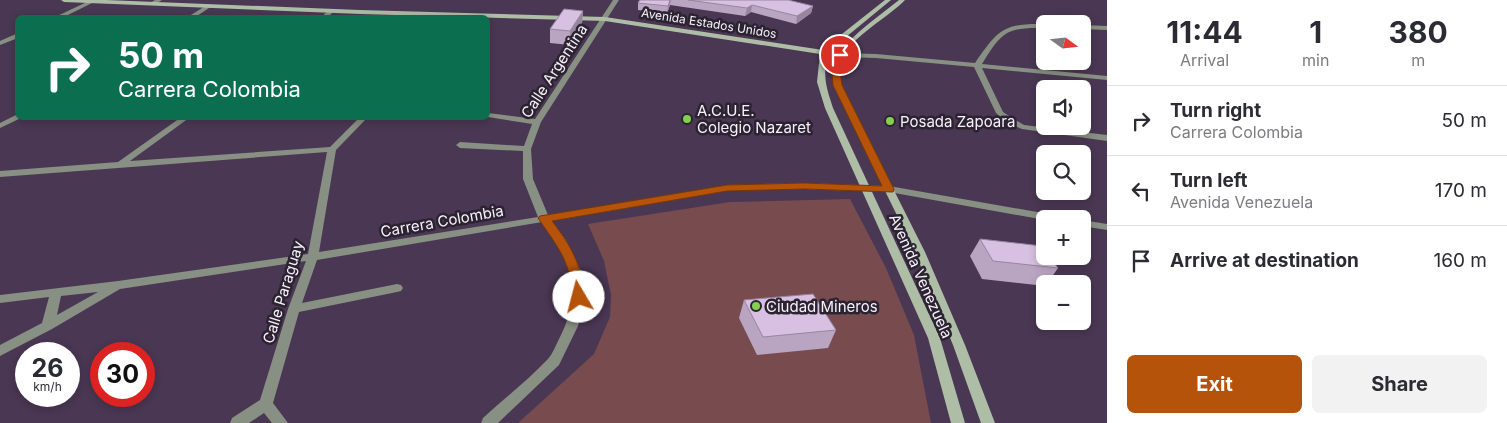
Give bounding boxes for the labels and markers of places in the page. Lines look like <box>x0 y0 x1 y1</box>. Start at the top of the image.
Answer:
pin <box>819 34 861 76</box>
place label: A.C.U.E. Colegio Nazaret <box>697 101 811 137</box>
place label: Posada Zapoara <box>900 112 1015 131</box>
marker: A.C.U.E. Colegio Nazaret <box>681 113 693 125</box>
marker: Posada Zapoara <box>884 115 896 127</box>
place label: Ciudad Mineros <box>766 297 878 316</box>
marker: Ciudad Mineros <box>750 300 762 312</box>

